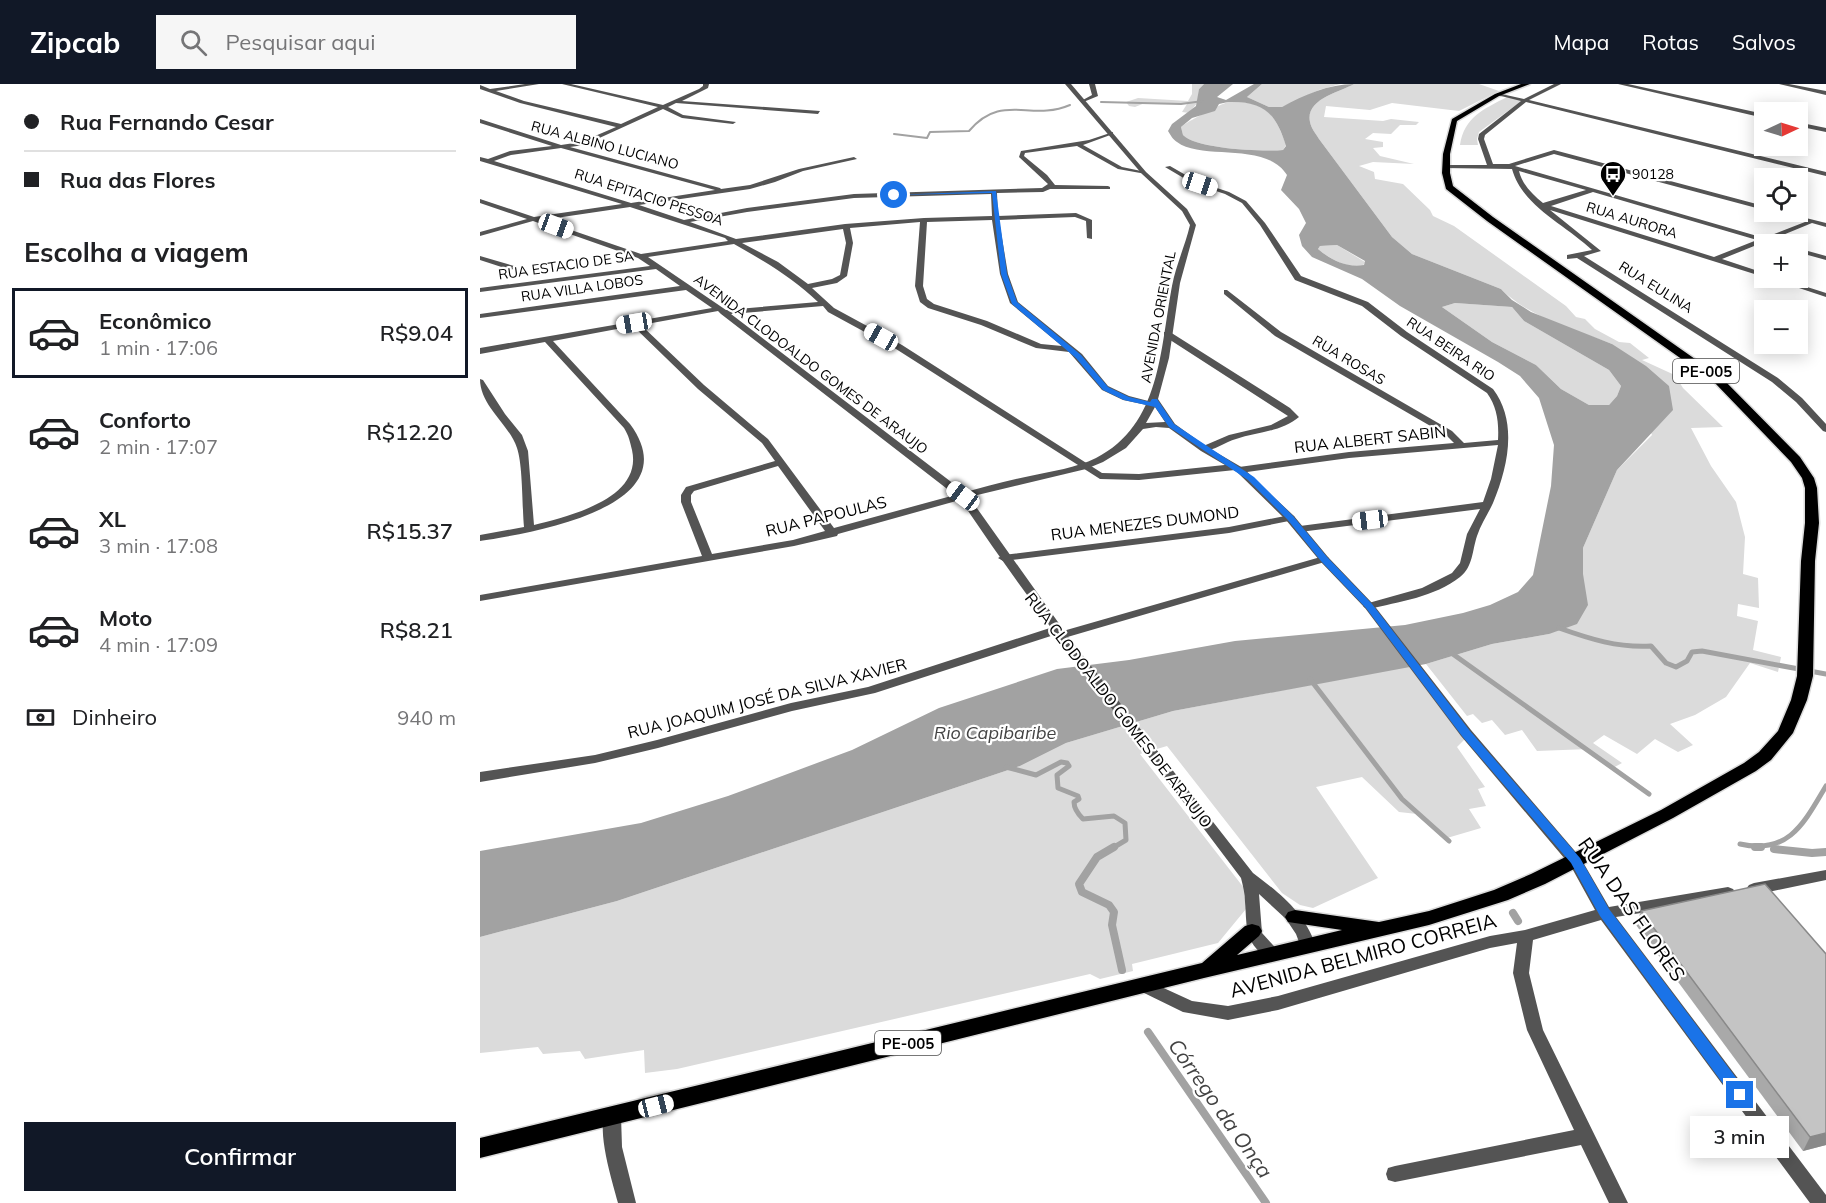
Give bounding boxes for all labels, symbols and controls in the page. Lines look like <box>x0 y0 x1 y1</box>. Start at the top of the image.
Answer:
search box <box>156 15 576 69</box>
text: Zipcab <box>30 25 120 60</box>
icon: search <box>177 26 210 59</box>
text: Pesquisar aqui <box>225 28 375 56</box>
text: Mapa <box>1554 29 1609 55</box>
text: Rotas <box>1642 29 1699 55</box>
text: Salvos <box>1732 29 1796 55</box>
north arrow <box>1754 102 1808 156</box>
map controls <box>1754 102 1808 354</box>
text: Rua Fernando Cesar <box>60 108 274 136</box>
street label: RUA ALBINO LUCIANO <box>529 117 681 173</box>
bus stop icon: 90128 <box>1598 159 1628 197</box>
street label: RUA EPITACIO PESSOA <box>572 164 726 230</box>
place label: 90128 <box>1632 165 1674 183</box>
text: Rua das Flores <box>60 166 215 194</box>
button: locate <box>1754 168 1808 222</box>
car <box>1180 170 1220 198</box>
route start <box>880 181 907 208</box>
street label: RUA AURORA <box>1584 198 1680 243</box>
car <box>536 211 576 241</box>
button: + <box>1754 234 1808 288</box>
text: Escolha a viagem <box>24 235 249 269</box>
street label: RUA ESTACIO DE SA <box>497 246 636 283</box>
street label: AVENIDA ORIENTAL <box>1136 249 1180 384</box>
street label: RUA EULINA <box>1616 257 1697 317</box>
street label: RUA VILLA LOBOS <box>520 270 644 305</box>
street label: AVENIDA CLODOALDO GOMES DE ARAUJO <box>690 270 932 458</box>
button: − <box>1754 300 1808 354</box>
icon: car <box>27 306 81 360</box>
text: Econômico <box>99 307 212 335</box>
car <box>615 311 653 335</box>
street label: RUA BEIRA RIO <box>1403 313 1499 385</box>
text: R$9.04 <box>380 319 453 347</box>
car <box>861 320 901 354</box>
street label: RUA ROSAS <box>1309 331 1389 389</box>
text: 1 min · 17:06 <box>99 335 218 360</box>
road number: PE-005 <box>1673 359 1739 383</box>
icon: car <box>27 405 81 459</box>
text: Conforto <box>99 406 191 434</box>
text: R$12.20 <box>366 418 453 446</box>
street label: RUA ALBERT SABIN <box>1293 421 1447 457</box>
text: 2 min · 17:07 <box>99 434 218 459</box>
car <box>943 478 983 514</box>
street label: RUA PAPOULAS <box>763 491 889 541</box>
street label: RUA MENEZES DUMOND <box>1050 502 1240 544</box>
icon: car <box>27 504 81 558</box>
text: XL <box>99 505 126 533</box>
car <box>1351 509 1389 531</box>
text: R$15.37 <box>366 517 453 545</box>
text: 3 min · 17:08 <box>99 533 218 558</box>
street label: RUA CLODOALDO GOMES DE ARAUJO <box>1021 588 1217 832</box>
icon: car <box>27 603 81 657</box>
text: Moto <box>99 604 152 632</box>
text: R$8.21 <box>380 616 453 644</box>
text: 4 min · 17:09 <box>99 632 218 657</box>
street label: RUA JOAQUIM JOSÉ DA SILVA XAVIER <box>625 654 909 742</box>
icon: cash <box>24 701 57 734</box>
text: Dinheiro <box>72 703 157 731</box>
text: 940 m <box>397 705 456 730</box>
water label: Rio Capibaribe <box>934 721 1057 744</box>
street label: RUA DAS FLORES <box>1573 832 1691 986</box>
street label: AVENIDA BELMIRO CORREIA <box>1227 907 1499 1003</box>
road number: PE-005 <box>875 1031 941 1055</box>
water label: Córrego da Onça <box>1163 1033 1279 1183</box>
route end <box>1726 1081 1753 1108</box>
car <box>636 1093 676 1119</box>
callout: 3 min <box>1690 1116 1790 1158</box>
button: Confirmar <box>24 1122 456 1191</box>
text: 3 min <box>1714 1124 1765 1149</box>

